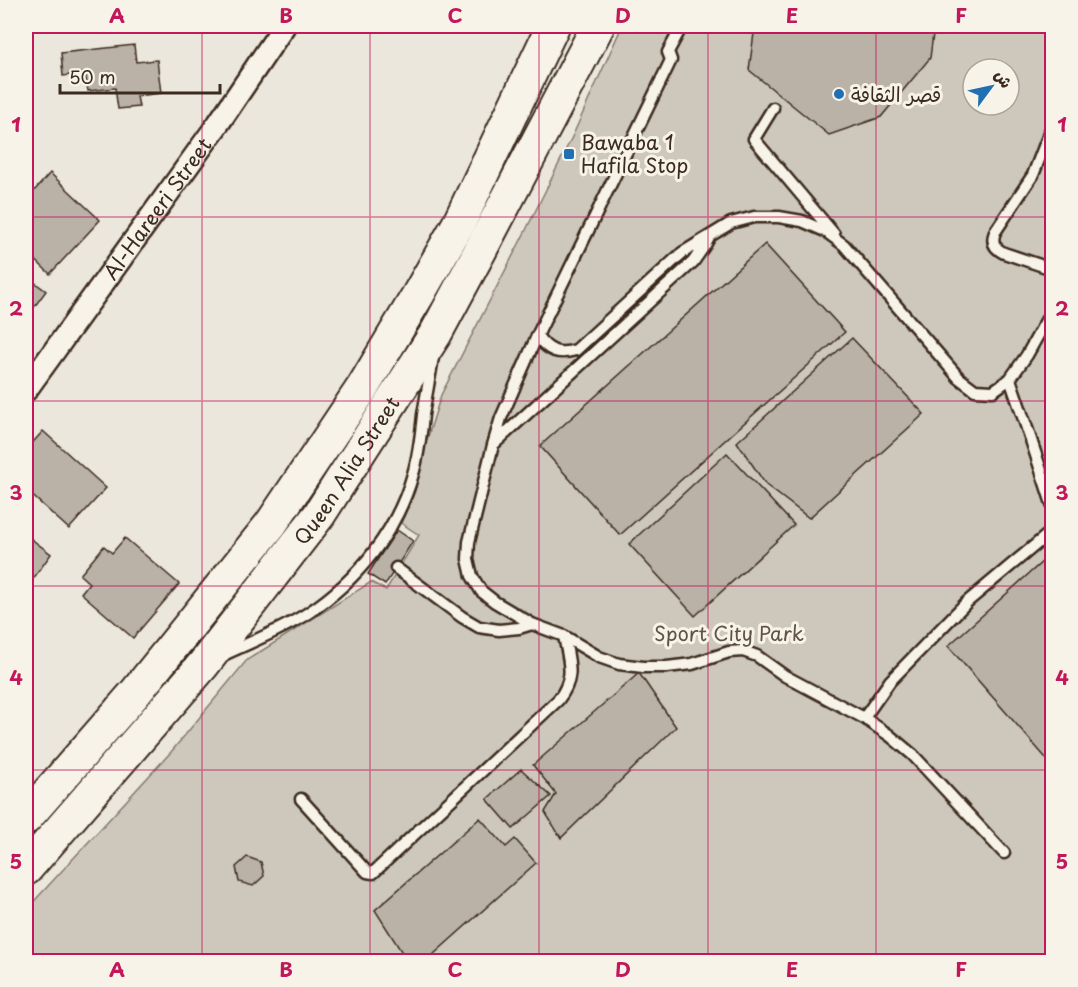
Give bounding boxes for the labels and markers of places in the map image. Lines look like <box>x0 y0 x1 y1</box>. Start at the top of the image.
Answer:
place label: قصر الثقافة <box>851 79 941 109</box>
marker: قصر الثقافة <box>832 87 846 101</box>
place label: Bawaba 1 Hafila Stop <box>581 127 688 180</box>
marker: Bawaba 1 Hafila Stop <box>562 147 576 161</box>

